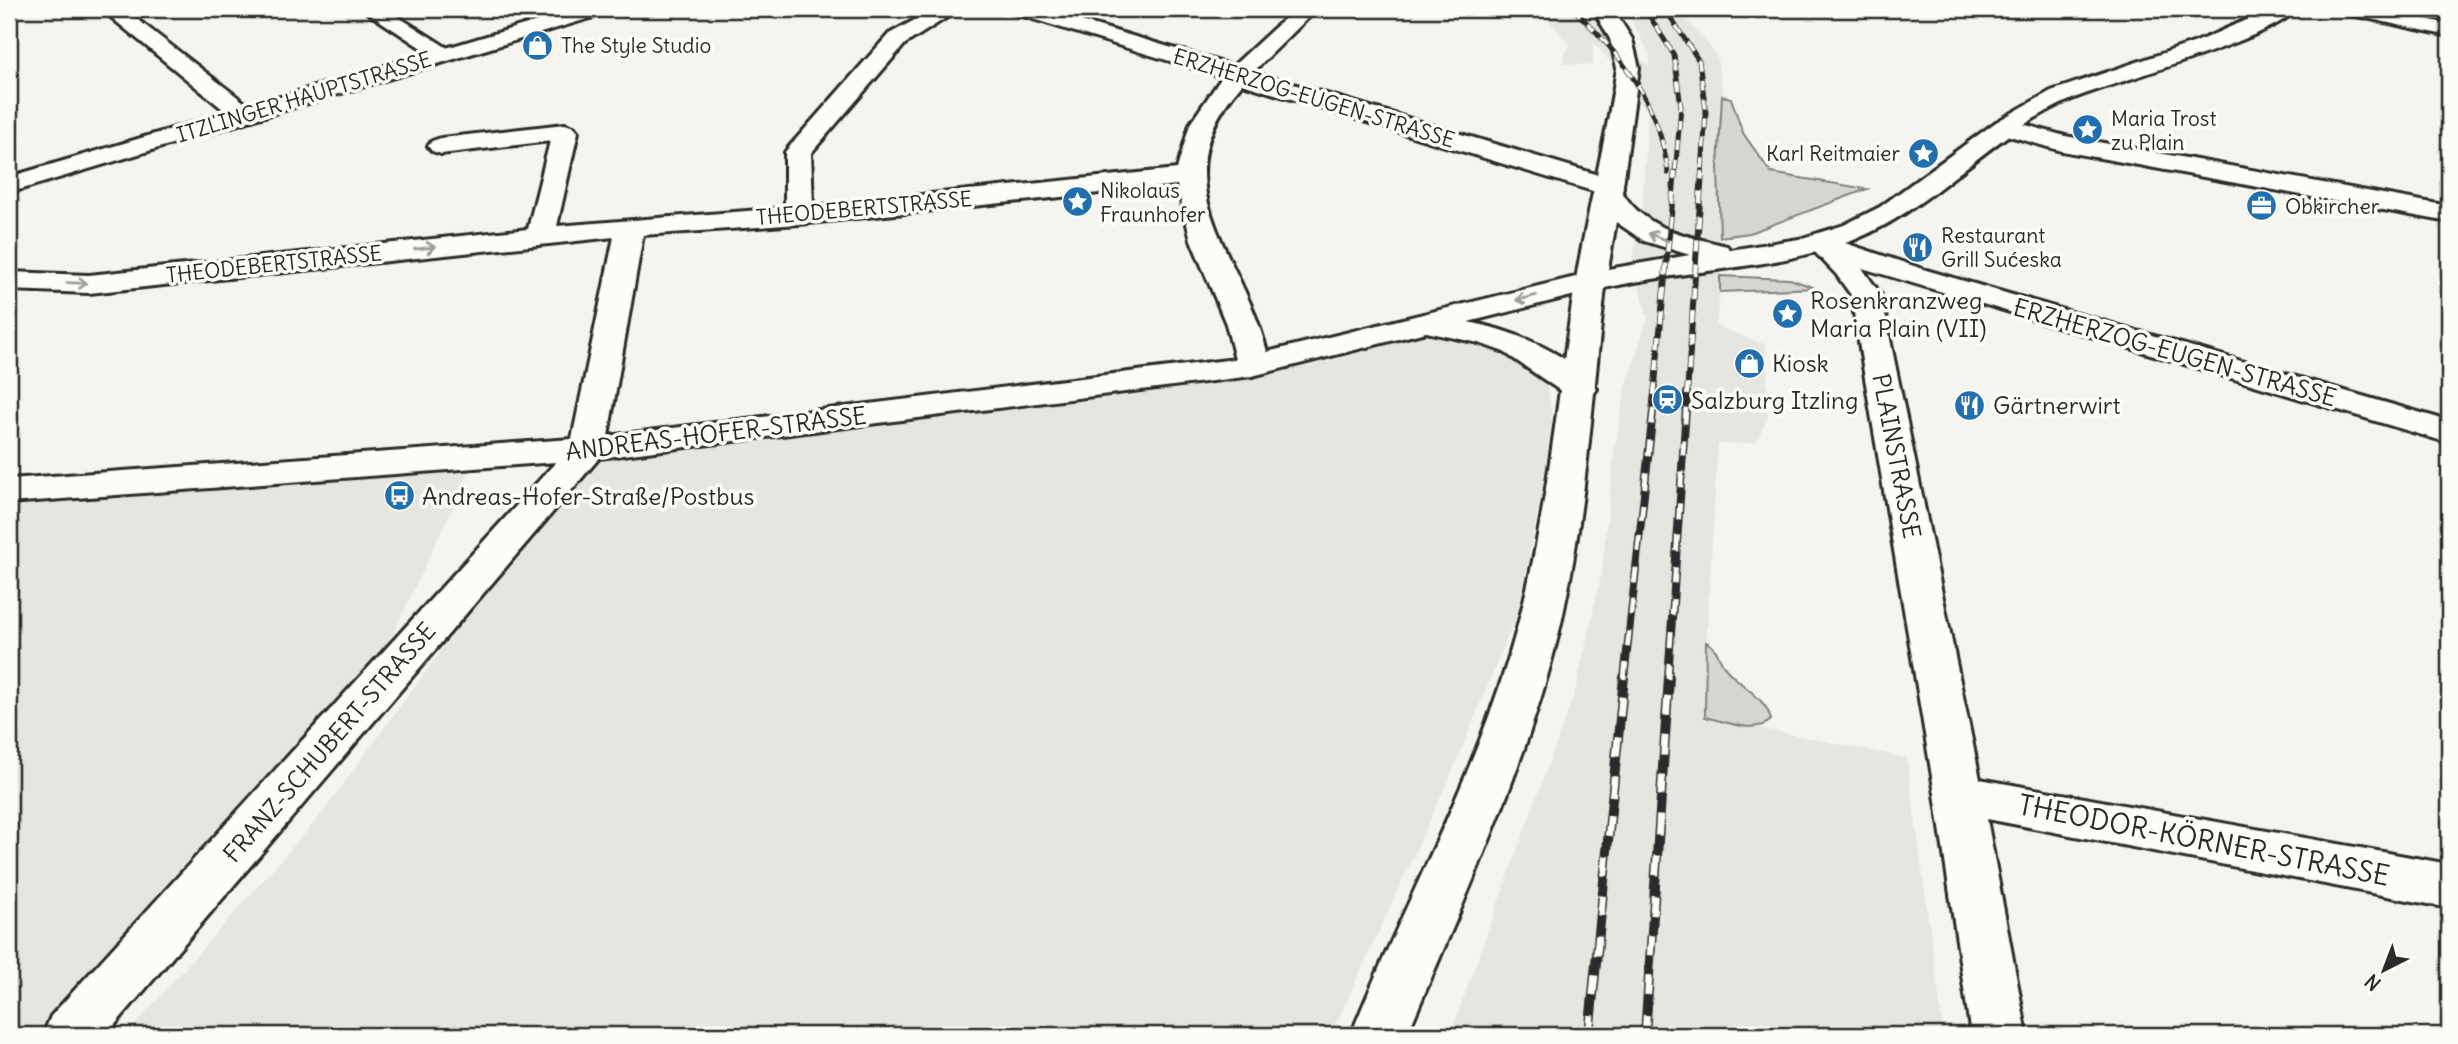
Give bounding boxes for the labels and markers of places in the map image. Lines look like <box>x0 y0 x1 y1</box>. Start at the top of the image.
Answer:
shop icon: The Style Studio <box>521 28 555 62</box>
place label: The Style Studio <box>561 32 711 59</box>
place label: Maria Trost zu Plain <box>2111 105 2217 156</box>
place icon: Maria Trost zu Plain <box>2071 113 2105 147</box>
place icon: Karl Reitmaier <box>1906 136 1940 170</box>
place label: Karl Reitmaier <box>1766 140 1900 167</box>
place label: Nikolaus Fraunhofer <box>1100 177 1206 228</box>
place icon: Nikolaus Fraunhofer <box>1060 185 1094 219</box>
office icon: Obkircher <box>2245 189 2279 223</box>
place label: Obkircher <box>2285 193 2380 220</box>
place label: Restaurant Grill Sućeska <box>1941 222 2062 273</box>
restaurant icon: Restaurant Grill Sućeska <box>1901 230 1935 264</box>
place label: Rosenkranzweg Maria Plain (VII) <box>1810 285 1987 343</box>
place icon: Rosenkranzweg Maria Plain (VII) <box>1770 297 1804 331</box>
shop icon: Kiosk <box>1732 346 1766 380</box>
place label: Kiosk <box>1772 348 1829 378</box>
station icon: Salzburg Itzling <box>1651 383 1685 417</box>
place label: Salzburg Itzling <box>1691 385 1858 415</box>
restaurant icon: Gärtnerwirt <box>1953 388 1987 422</box>
place label: Gärtnerwirt <box>1993 390 2121 420</box>
bus stop icon: Andreas-Hofer-Straße/Postbus <box>382 479 416 513</box>
place label: Andreas-Hofer-Straße/Postbus <box>422 481 754 511</box>

